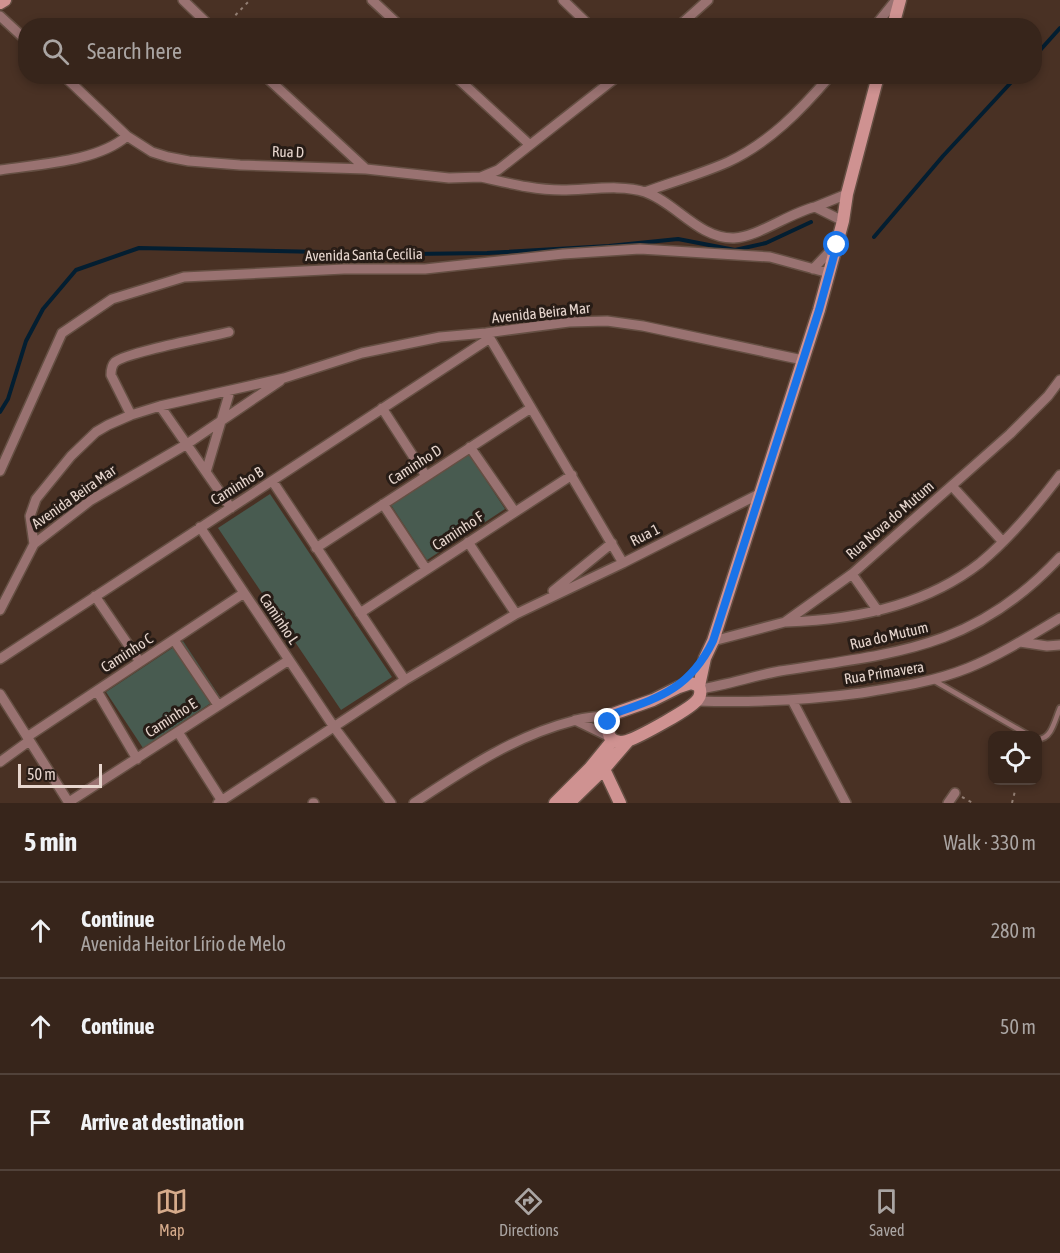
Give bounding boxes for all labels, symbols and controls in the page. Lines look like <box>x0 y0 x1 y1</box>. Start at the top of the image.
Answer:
search box <box>18 18 1042 84</box>
icon: search <box>39 35 72 68</box>
text: Search here <box>87 38 182 64</box>
street label: Rua D <box>272 142 304 161</box>
route start <box>823 231 849 257</box>
street label: Avenida Santa Cecília <box>305 245 423 264</box>
street label: Avenida Beira Mar <box>491 299 592 326</box>
street label: Caminho D <box>385 441 445 488</box>
street label: Avenida Beira Mar <box>28 461 120 532</box>
street label: Caminho B <box>207 463 266 508</box>
street label: Rua Nova do Mutum <box>842 477 937 562</box>
street label: Caminho F <box>429 508 487 553</box>
street label: Rua 1 <box>627 520 662 549</box>
street label: Caminho L <box>256 590 303 647</box>
street label: Rua do Mutum <box>848 618 930 653</box>
street label: Caminho C <box>98 629 156 676</box>
street label: Rua Primavera <box>843 658 925 687</box>
street label: Caminho E <box>142 694 200 741</box>
route end <box>594 708 620 734</box>
map controls <box>988 731 1042 785</box>
button: locate <box>988 731 1042 785</box>
scale bar <box>18 761 102 788</box>
text: 50 m <box>27 765 56 783</box>
text: 5 min <box>24 827 77 857</box>
text: Walk · 330 m <box>944 831 1036 854</box>
text: Continue <box>81 906 155 932</box>
icon: ahead <box>24 914 57 947</box>
text: 280 m <box>991 919 1036 942</box>
text: Avenida Heitor Lírio de Melo <box>81 932 286 955</box>
icon: ahead <box>24 1010 57 1043</box>
text: Continue <box>81 1013 155 1039</box>
text: 50 m <box>1000 1015 1036 1038</box>
icon: arrive <box>24 1106 57 1139</box>
text: Arrive at destination <box>81 1109 244 1135</box>
tab: Map <box>155 1185 188 1239</box>
tab: Directions <box>499 1185 559 1239</box>
tab: Saved <box>869 1185 905 1239</box>

